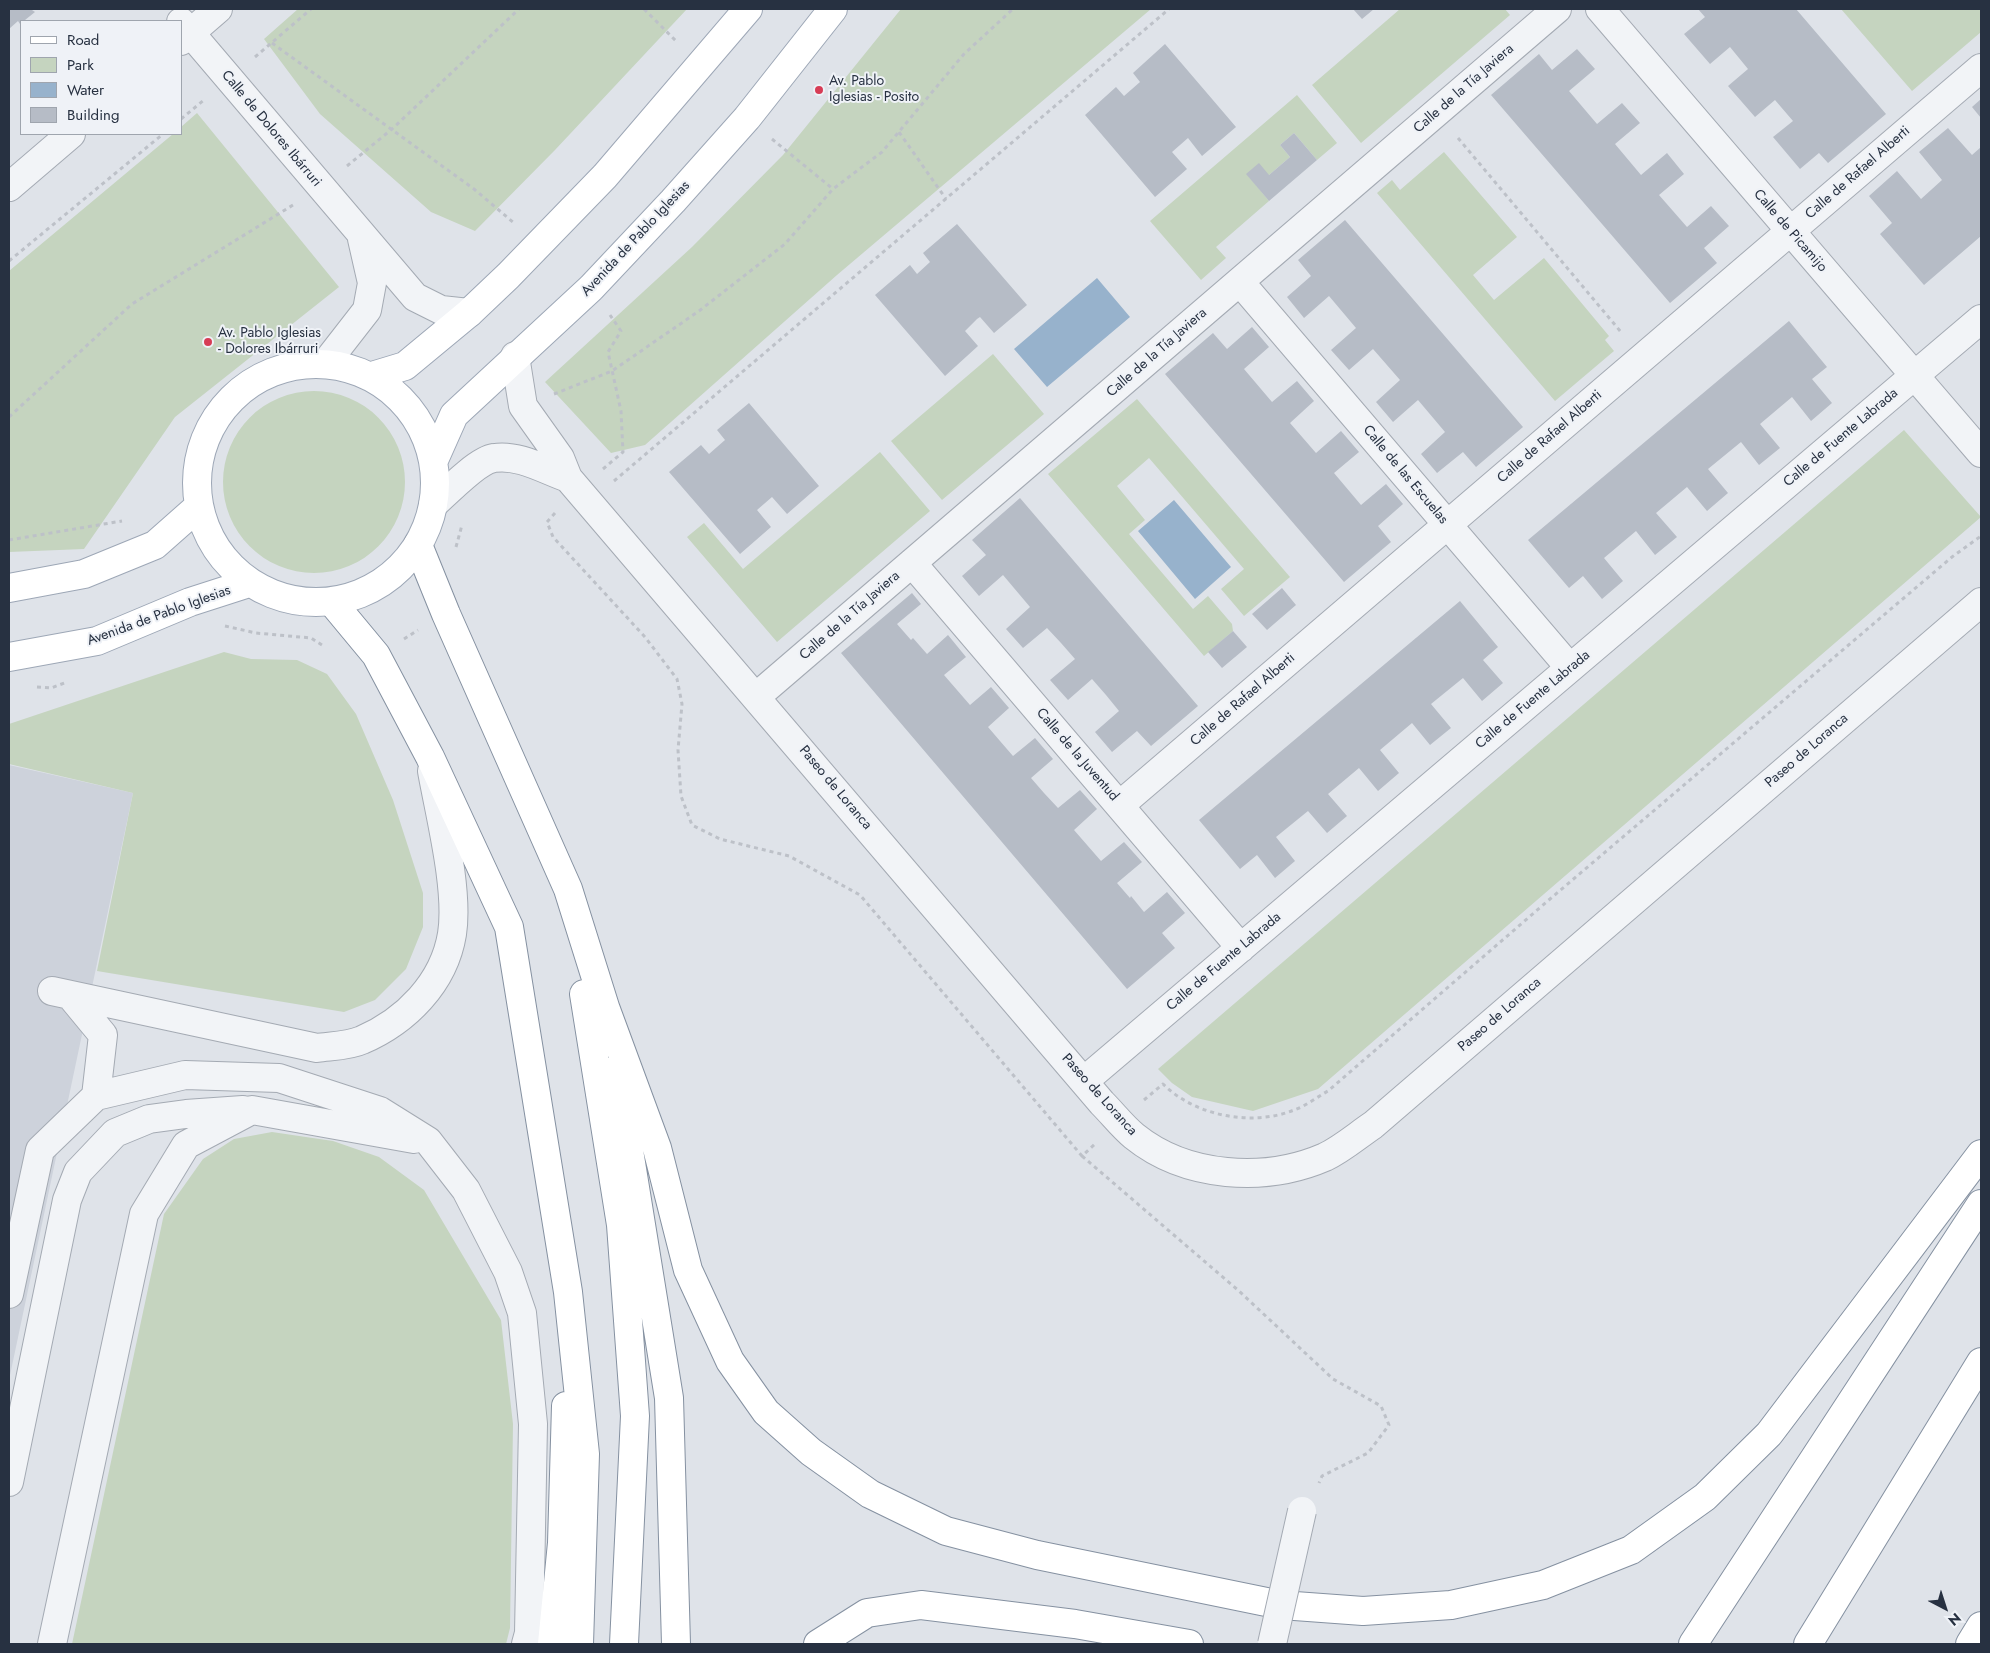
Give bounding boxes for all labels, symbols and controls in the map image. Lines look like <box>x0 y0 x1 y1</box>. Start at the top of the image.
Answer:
legend <box>20 20 182 135</box>
text: Road <box>67 29 99 51</box>
street label: Calle de la Tía Javiera <box>1410 41 1518 137</box>
text: Park <box>67 54 94 76</box>
street label: Calle de Dolores Ibárruri <box>217 67 325 191</box>
place label: Av. Pablo Iglesias - Posito <box>829 74 919 106</box>
text: Water <box>67 79 104 101</box>
marker: Av. Pablo Iglesias - Posito <box>813 84 825 96</box>
text: Building <box>67 104 119 126</box>
street label: Calle de Rafael Alberti <box>1802 123 1914 223</box>
street label: Avenida de Pablo Iglesias <box>578 178 694 300</box>
street label: Calle de Picamijo <box>1750 186 1830 276</box>
street label: Calle de la Tía Javiera <box>1103 305 1211 401</box>
place label: Av. Pablo Iglesias - Dolores Ibárruri <box>218 326 321 358</box>
marker: Av. Pablo Iglesias - Dolores Ibárruri <box>202 336 214 348</box>
street label: Calle de Fuente Labrada <box>1780 385 1902 491</box>
street label: Calle de Rafael Alberti <box>1494 387 1606 487</box>
street label: Calle de las Escuelas <box>1359 422 1451 528</box>
street label: Calle de la Tía Javiera <box>796 568 904 664</box>
street label: Avenida de Pablo Iglesias <box>85 582 233 650</box>
street label: Calle de Fuente Labrada <box>1472 647 1594 753</box>
street label: Calle de Rafael Alberti <box>1187 650 1299 750</box>
street label: Calle de la Juventud <box>1032 705 1122 805</box>
street label: Paseo de Loranca <box>1762 710 1852 792</box>
street label: Paseo de Loranca <box>795 743 875 833</box>
street label: Calle de Fuente Labrada <box>1163 909 1285 1015</box>
street label: Paseo de Loranca <box>1455 974 1545 1056</box>
street label: Paseo de Loranca <box>1058 1051 1140 1139</box>
north arrow <box>1920 1583 1970 1633</box>
text: N <box>1944 1608 1965 1631</box>

